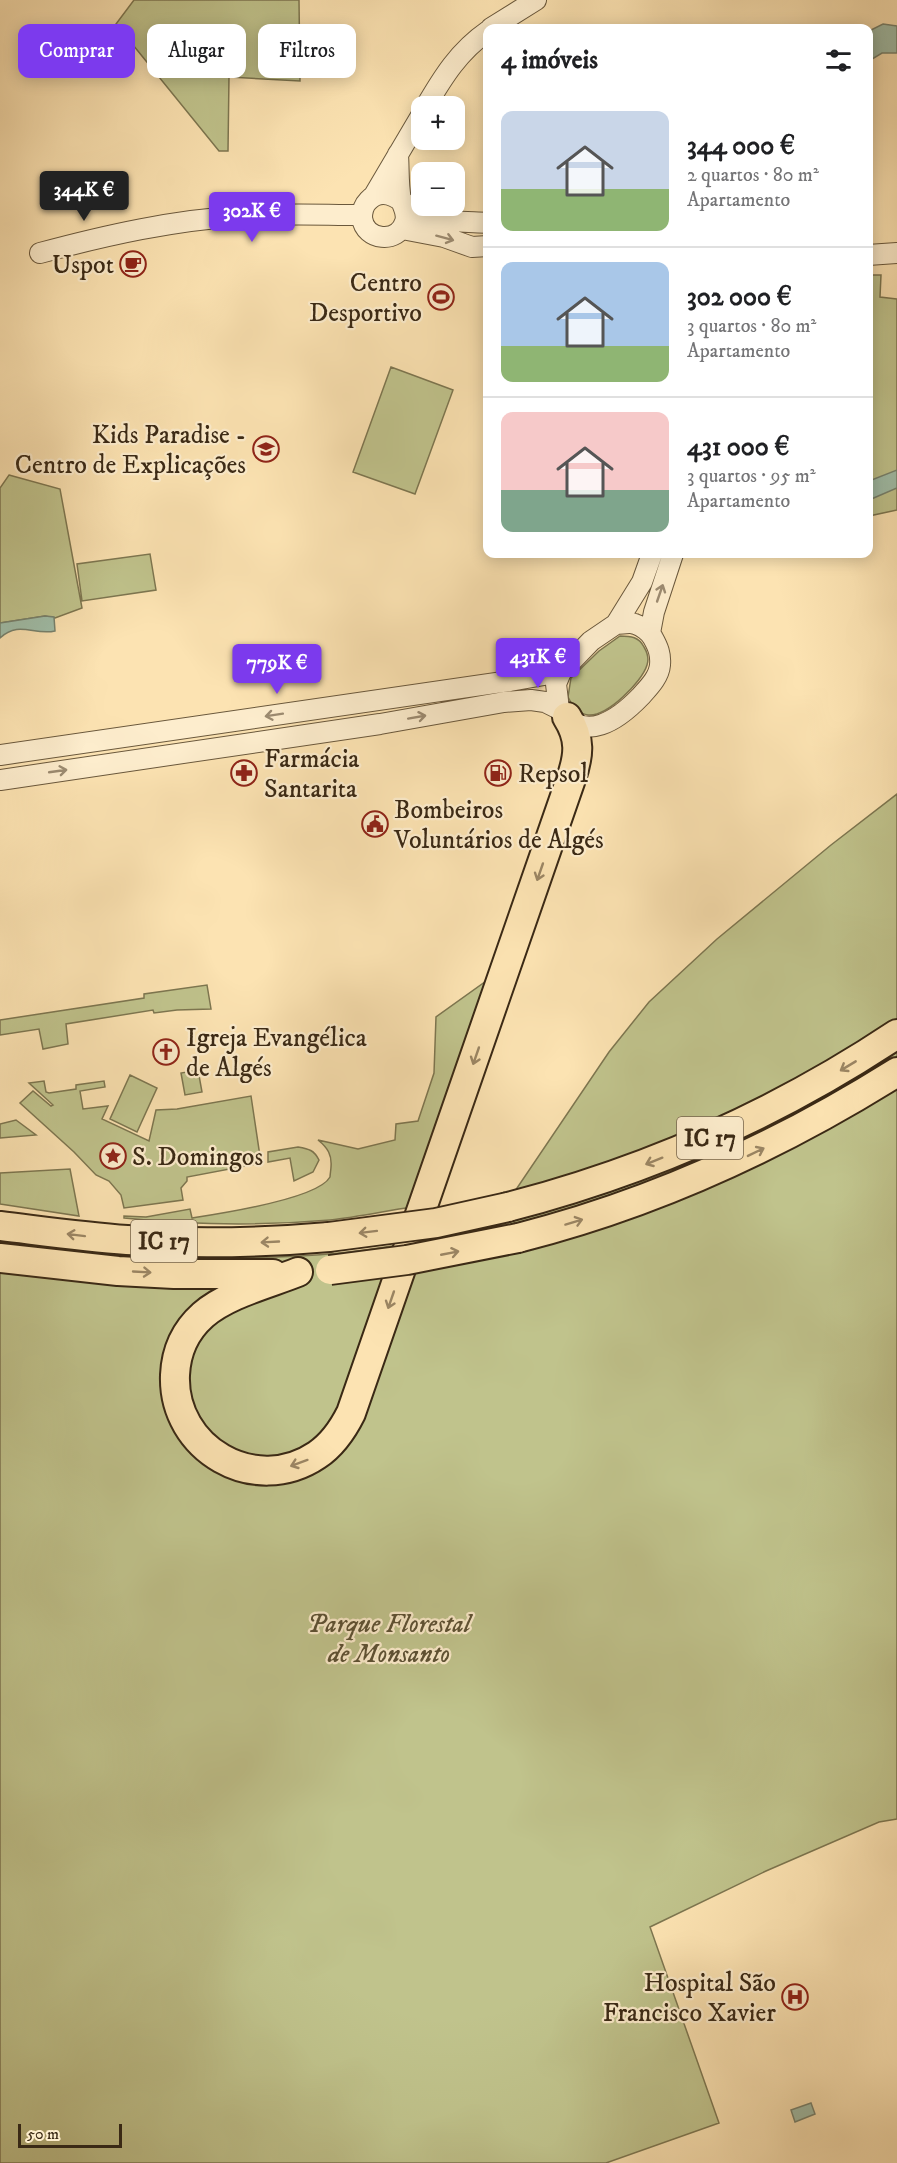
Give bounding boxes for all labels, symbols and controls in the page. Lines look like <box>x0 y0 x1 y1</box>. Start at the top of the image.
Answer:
chip: Comprar <box>18 24 135 78</box>
chip: Alugar <box>147 24 246 78</box>
chip: Filtros <box>258 24 356 78</box>
text: 4 imóveis <box>501 44 598 77</box>
icon: filters <box>822 44 855 77</box>
map controls <box>411 96 465 216</box>
button: + <box>411 96 465 150</box>
text: 344 000 € <box>687 130 795 163</box>
icon: home <box>549 135 621 207</box>
button: − <box>411 162 465 216</box>
text: 2 quartos · 80 m² <box>687 163 819 188</box>
pin: 344K € <box>35 171 133 222</box>
text: 344K € <box>54 178 114 203</box>
text: Apartamento <box>687 188 790 213</box>
pin: 302K € <box>203 192 301 243</box>
text: 302K € <box>223 199 281 224</box>
one-way arrow <box>435 233 454 244</box>
place label: Uspot <box>52 249 114 282</box>
cafe icon: Uspot <box>118 249 148 279</box>
place label: Centro Desportivo <box>309 267 422 330</box>
text: 302 000 € <box>687 281 792 314</box>
sports icon: Centro Desportivo <box>426 282 456 312</box>
icon: home <box>549 286 621 358</box>
text: 3 quartos · 80 m² <box>687 314 816 339</box>
text: Apartamento <box>687 339 790 364</box>
place label: Kids Paradise - Centro de Explicações <box>15 419 246 482</box>
text: 431 000 € <box>687 431 790 464</box>
school or university icon: Kids Paradise - Centro de Explicações <box>251 434 281 464</box>
icon: home <box>549 436 621 508</box>
text: 3 quartos · 95 m² <box>687 464 816 489</box>
text: Apartamento <box>687 489 790 514</box>
one-way arrow <box>656 584 667 603</box>
pin: 431K € <box>489 638 587 689</box>
pin: 779K € <box>228 644 326 695</box>
text: 431K € <box>510 645 566 670</box>
text: 779K € <box>246 651 308 676</box>
one-way arrow <box>265 709 285 720</box>
one-way arrow <box>407 712 426 723</box>
place label: Farmácia Santarita <box>264 743 359 806</box>
pharmacy icon: Farmácia Santarita <box>229 758 259 788</box>
fuel station icon: Repsol <box>483 758 513 788</box>
place label: Repsol <box>518 758 588 791</box>
one-way arrow <box>48 766 67 777</box>
place label: Bombeiros Voluntários de Algés <box>393 794 604 857</box>
public building icon: Bombeiros Voluntários de Algés <box>360 809 390 839</box>
one-way arrow <box>533 862 544 881</box>
place label: Igreja Evangélica de Algés <box>186 1022 367 1085</box>
church icon: Igreja Evangélica de Algés <box>151 1037 181 1067</box>
one-way arrow <box>470 1046 481 1065</box>
one-way arrow <box>840 1060 857 1072</box>
road number: IC 17 <box>677 1117 743 1159</box>
place icon: S. Domingos <box>98 1141 128 1171</box>
place label: S. Domingos <box>132 1141 263 1174</box>
one-way arrow <box>746 1146 764 1157</box>
one-way arrow <box>645 1156 664 1167</box>
one-way arrow <box>564 1216 583 1227</box>
road number: IC 17 <box>131 1220 197 1262</box>
one-way arrow <box>359 1227 379 1238</box>
one-way arrow <box>66 1229 86 1240</box>
one-way arrow <box>261 1236 281 1247</box>
one-way arrow <box>440 1247 459 1258</box>
one-way arrow <box>131 1267 151 1278</box>
one-way arrow <box>385 1290 396 1309</box>
one-way arrow <box>290 1459 309 1470</box>
park label: Parque Florestal de Monsanto <box>307 1608 474 1671</box>
place label: Hospital São Francisco Xavier <box>603 1967 776 2030</box>
hospital icon: Hospital São Francisco Xavier <box>780 1982 810 2012</box>
scale bar <box>18 2121 122 2148</box>
text: 50 m <box>27 2124 59 2144</box>

